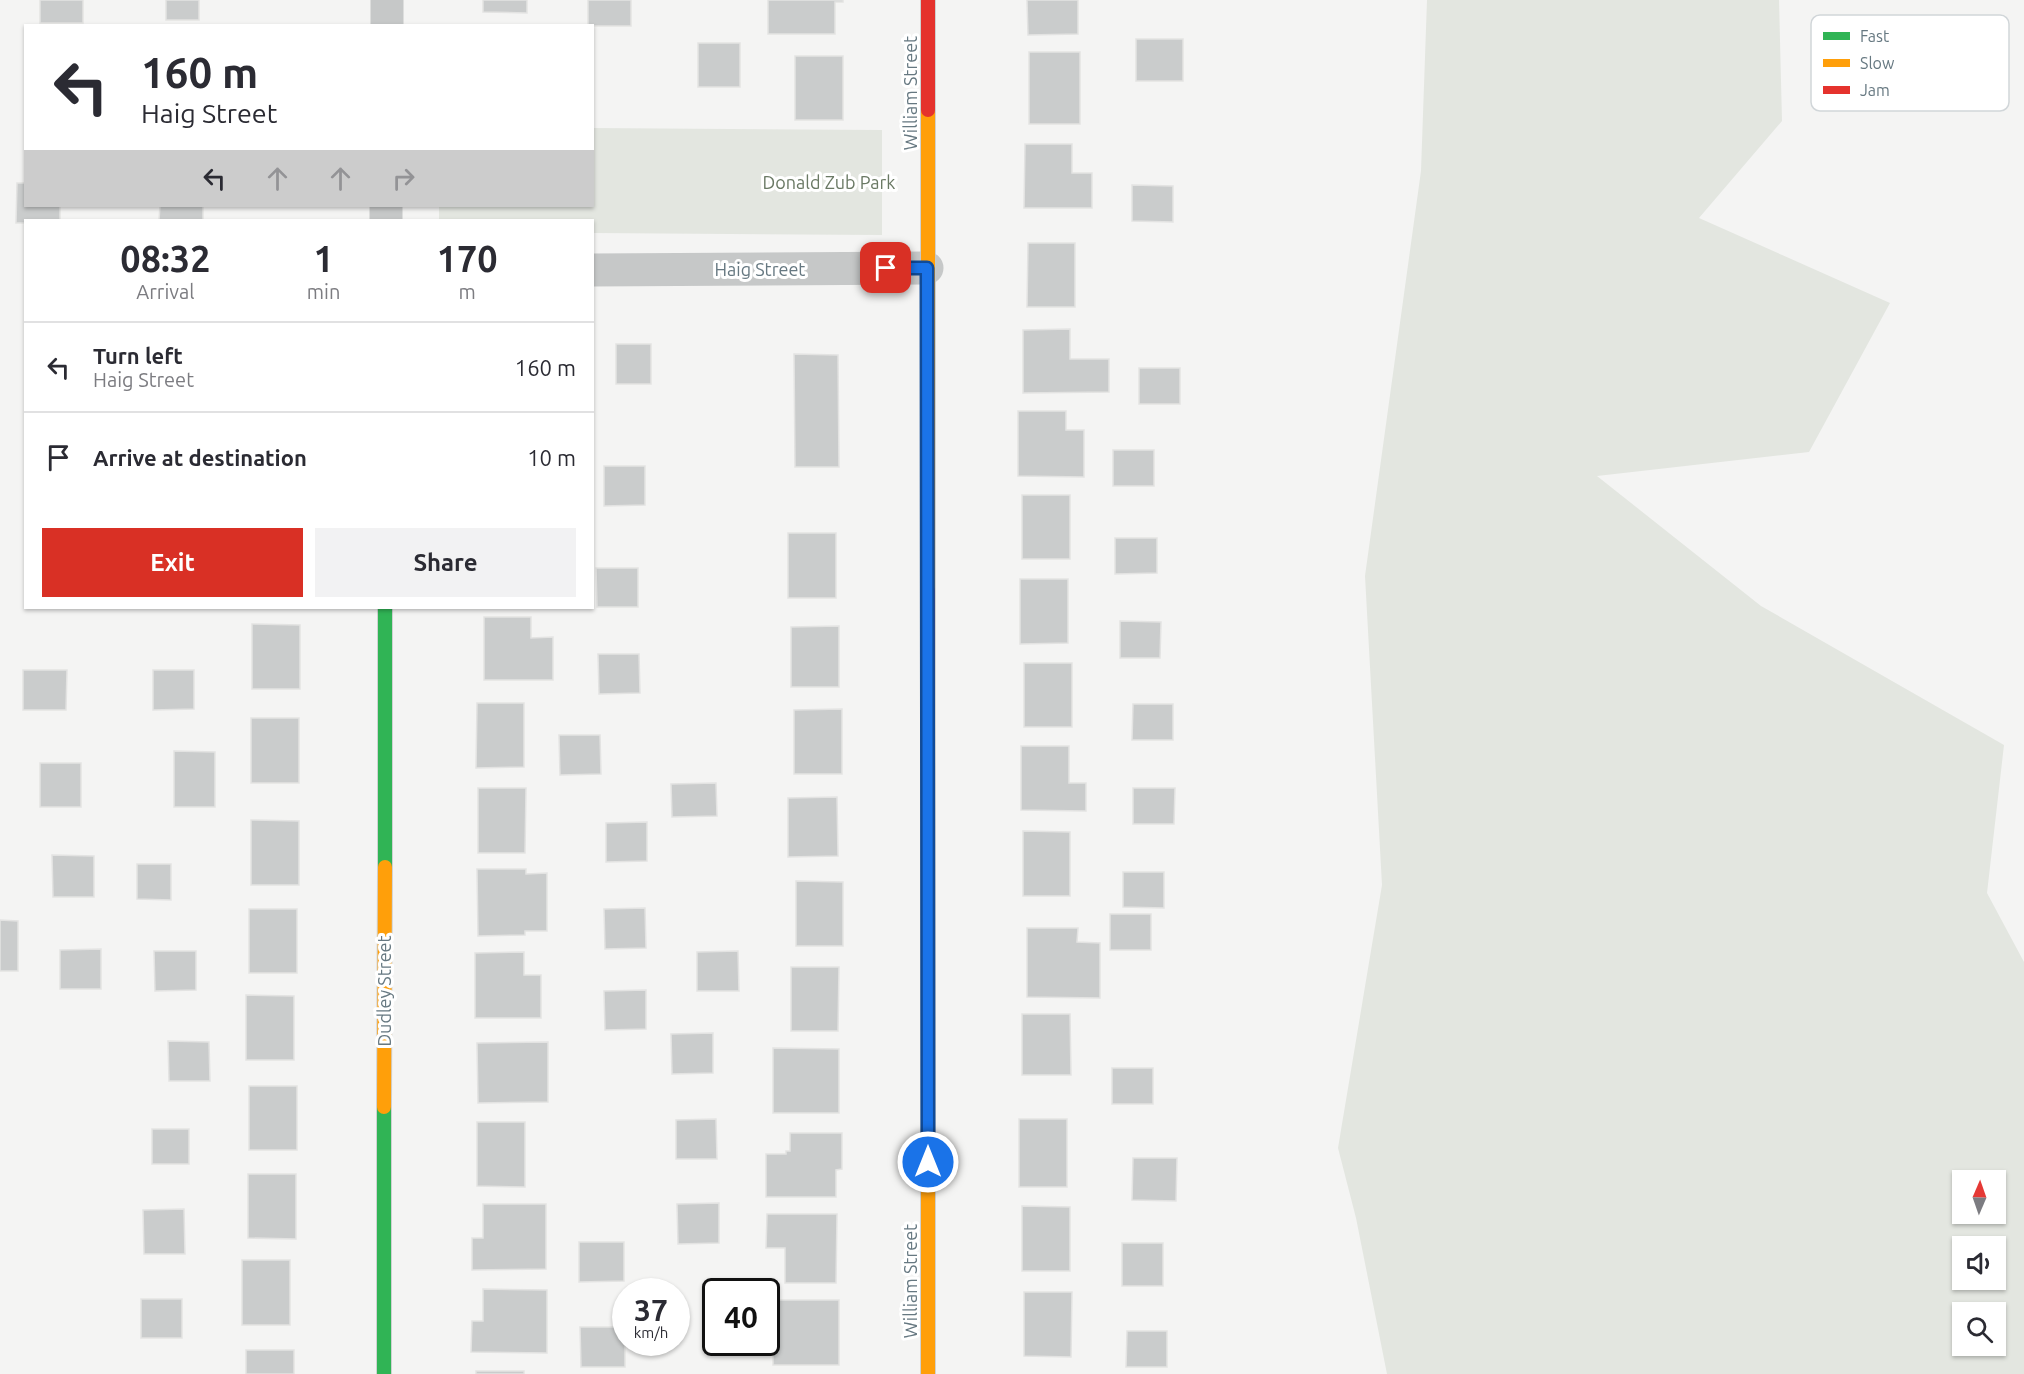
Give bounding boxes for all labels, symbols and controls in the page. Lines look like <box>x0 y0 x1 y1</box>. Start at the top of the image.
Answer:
legend <box>1811 15 2009 111</box>
text: Fast <box>1860 27 1890 45</box>
street label: William Street <box>900 36 920 150</box>
icon: left <box>42 48 120 126</box>
text: 160 m <box>141 49 258 96</box>
text: Slow <box>1860 54 1895 72</box>
text: Jam <box>1860 81 1890 99</box>
text: Haig Street <box>141 98 277 128</box>
icon: left <box>198 162 231 195</box>
icon: ahead <box>261 162 294 195</box>
icon: ahead <box>324 162 357 195</box>
icon: right <box>387 162 420 195</box>
park label: Donald Zub Park <box>763 172 895 192</box>
text: 08:32 <box>120 238 210 279</box>
text: 1 <box>313 238 334 279</box>
text: 170 <box>437 238 498 279</box>
pin <box>860 242 911 293</box>
icon: arrive <box>869 251 902 284</box>
street label: Haig Street <box>715 259 805 279</box>
text: Arrival <box>136 280 195 303</box>
text: min <box>307 280 340 303</box>
text: m <box>459 280 476 303</box>
text: Turn left <box>93 343 183 368</box>
icon: left <box>42 351 75 384</box>
text: 160 m <box>515 355 576 380</box>
text: Haig Street <box>93 368 194 391</box>
icon: arrive <box>42 441 75 474</box>
text: Arrive at destination <box>93 445 307 470</box>
text: 10 m <box>527 445 576 470</box>
button: Exit <box>42 528 303 597</box>
button: Share <box>315 528 576 597</box>
street label: Dudley Street <box>374 935 394 1047</box>
position arrow <box>896 1130 960 1194</box>
north arrow <box>1952 1170 2006 1224</box>
map controls <box>1952 1170 2006 1356</box>
street label: William Street <box>900 1224 920 1338</box>
button: sound <box>1952 1236 2006 1290</box>
speed limit sign: 40 <box>702 1278 780 1356</box>
text: 37 <box>634 1293 668 1327</box>
button: search <box>1952 1302 2006 1356</box>
text: km/h <box>634 1324 668 1341</box>

